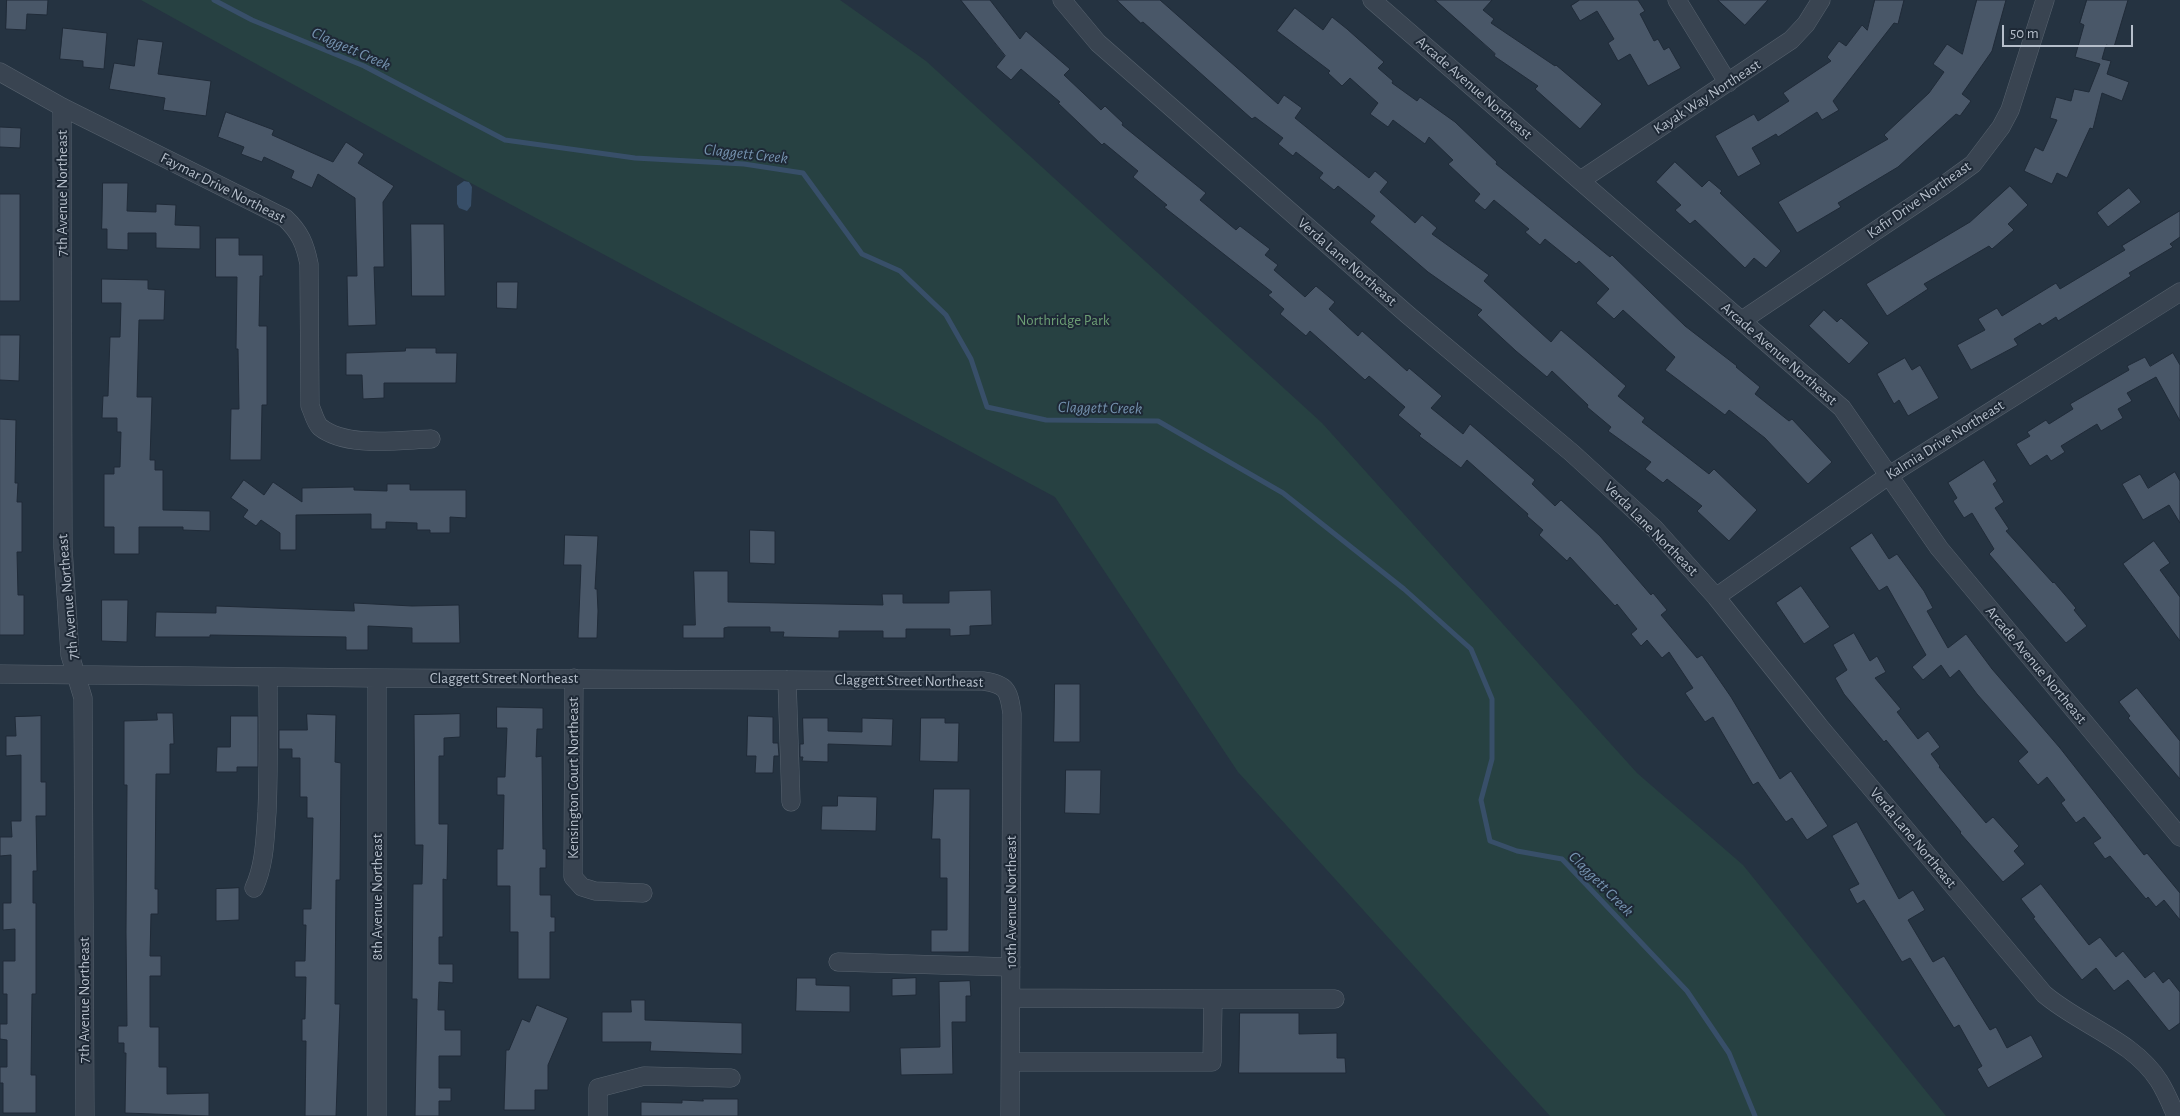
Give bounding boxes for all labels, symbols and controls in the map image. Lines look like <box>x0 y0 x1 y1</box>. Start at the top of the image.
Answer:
scale bar <box>2005 15 2136 47</box>
water label: Claggett Creek <box>309 23 393 75</box>
text: 50 m <box>2010 26 2039 41</box>
street label: Arcade Avenue Northeast <box>1412 33 1536 143</box>
street label: Kayak Way Northeast <box>1650 56 1764 138</box>
street label: 7th Avenue Northeast <box>53 130 71 256</box>
water label: Claggett Creek <box>703 140 789 168</box>
street label: Faymar Drive Northeast <box>158 149 288 227</box>
street label: Kafir Drive Northeast <box>1863 157 1975 243</box>
street label: Verda Lane Northeast <box>1294 214 1400 310</box>
street label: Arcade Avenue Northeast <box>1717 299 1841 409</box>
park label: Northridge Park <box>1016 311 1110 329</box>
street label: Kalmia Drive Northeast <box>1882 396 2008 484</box>
water label: Claggett Creek <box>1058 398 1142 418</box>
street label: Verda Lane Northeast <box>1600 478 1702 580</box>
street label: 7th Avenue Northeast <box>54 533 82 661</box>
street label: Arcade Avenue Northeast <box>1982 603 2090 727</box>
street label: Claggett Street Northeast <box>430 669 578 687</box>
street label: Claggett Street Northeast <box>835 671 983 691</box>
street label: Kensington Court Northeast <box>564 697 582 859</box>
street label: Verda Lane Northeast <box>1866 784 1960 892</box>
street label: 8th Avenue Northeast <box>368 833 386 961</box>
street label: 10th Avenue Northeast <box>1002 835 1020 969</box>
water label: Claggett Creek <box>1564 847 1638 921</box>
street label: 7th Avenue Northeast <box>75 937 93 1063</box>

